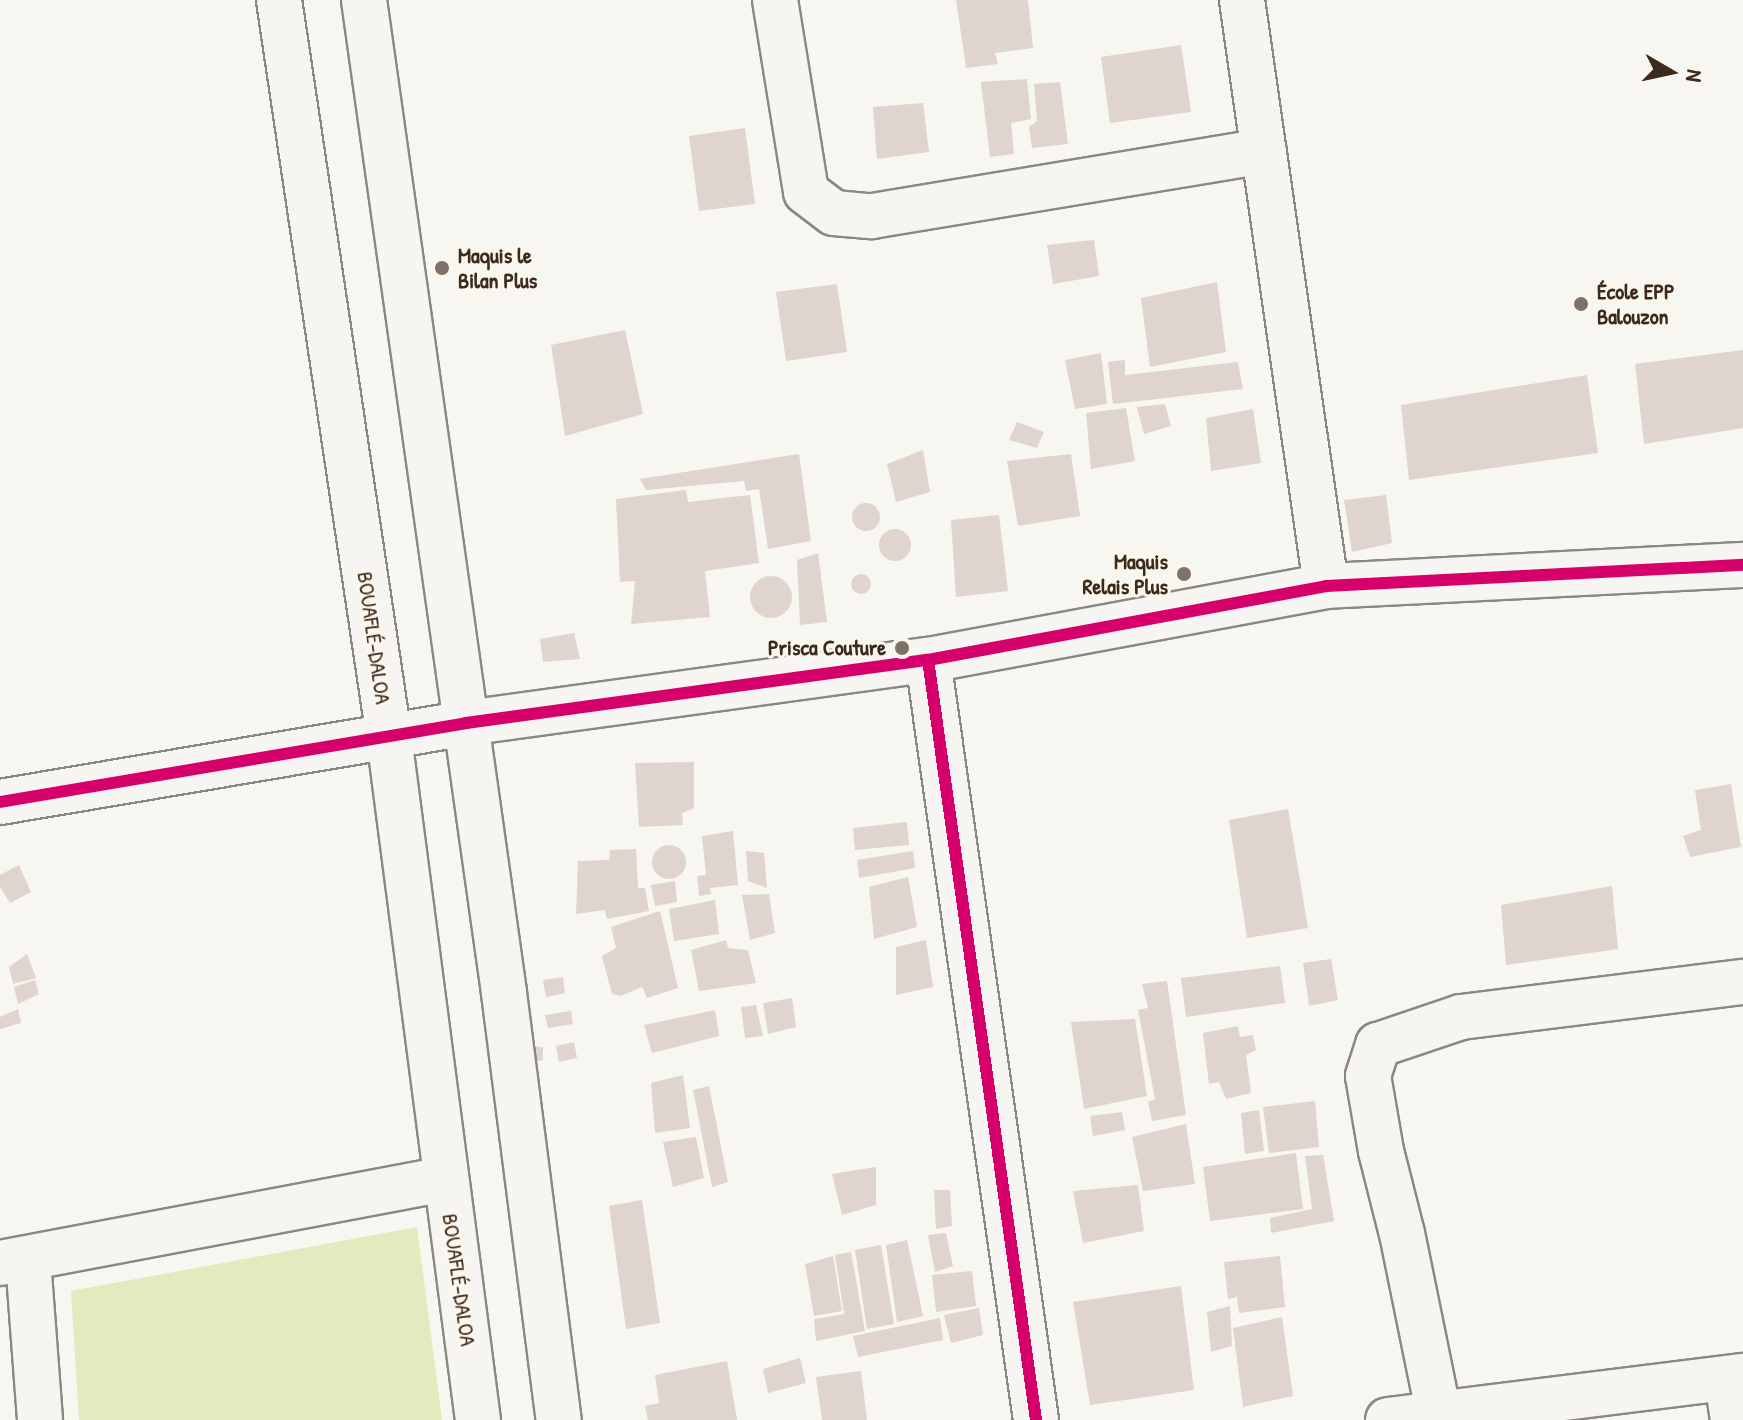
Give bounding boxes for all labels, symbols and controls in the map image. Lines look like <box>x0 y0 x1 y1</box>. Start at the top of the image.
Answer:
north arrow <box>1631 32 1711 112</box>
text: N <box>1679 68 1710 84</box>
place label: Maquis le Bilan Plus <box>458 242 537 294</box>
marker: Maquis le Bilan Plus <box>433 259 451 277</box>
place label: École EPP Balouzon <box>1597 278 1675 330</box>
marker: École EPP Balouzon <box>1572 295 1590 313</box>
place label: Maquis Relais Plus <box>1083 548 1168 600</box>
marker: Maquis Relais Plus <box>1175 565 1193 583</box>
street label: BOUAFLÉ-DALOA <box>352 570 396 706</box>
place label: Prisca Couture <box>768 635 886 661</box>
marker: Prisca Couture <box>893 639 911 657</box>
street label: BOUAFLÉ-DALOA <box>437 1212 481 1348</box>

